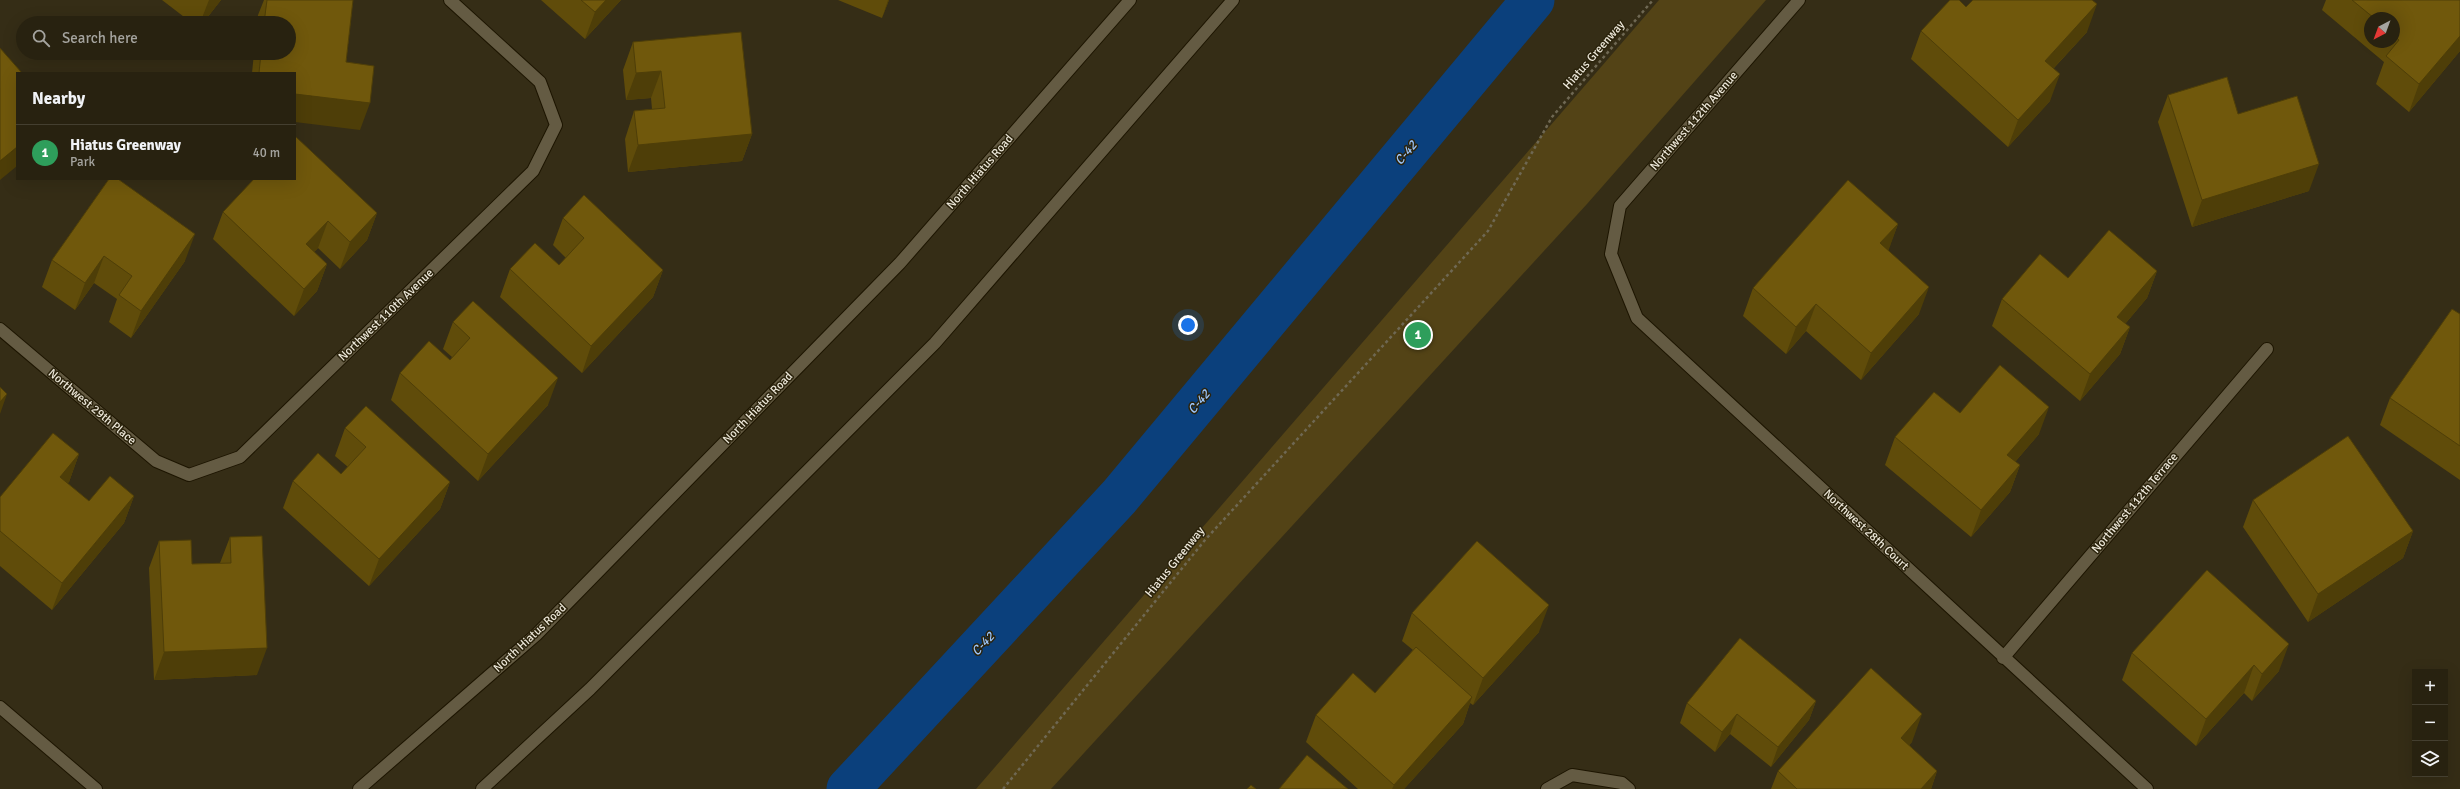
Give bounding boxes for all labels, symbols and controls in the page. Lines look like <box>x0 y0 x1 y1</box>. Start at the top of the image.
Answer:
north arrow <box>2364 12 2400 48</box>
search box <box>16 16 296 60</box>
street label: Hiatus Greenway <box>1560 17 1628 93</box>
icon: search <box>30 27 52 49</box>
text: Search here <box>62 29 138 47</box>
street label: Northwest 112th Avenue <box>1647 68 1741 174</box>
text: Nearby <box>32 88 85 109</box>
street label: North Hiatus Road <box>943 132 1017 212</box>
text: Hiatus Greenway <box>70 136 181 154</box>
water label: C-42 <box>1391 137 1421 168</box>
text: 1 <box>41 145 49 161</box>
text: 40 m <box>253 145 280 161</box>
text: Park <box>70 154 95 170</box>
street label: Northwest 110th Avenue <box>335 266 437 364</box>
your location <box>1178 315 1198 335</box>
pin: 1 <box>1405 320 1431 350</box>
street label: Northwest 29th Place <box>45 366 139 448</box>
street label: North Hiatus Road <box>720 369 796 447</box>
water label: C-42 <box>1184 386 1214 417</box>
street label: Northwest 112th Terrace <box>2089 450 2181 556</box>
street label: Northwest 28th Court <box>1820 487 1912 573</box>
street label: Hiatus Greenway <box>1142 523 1208 600</box>
street label: North Hiatus Road <box>490 600 570 676</box>
water label: C-42 <box>968 628 999 659</box>
map controls <box>2412 669 2448 777</box>
button: + <box>2412 669 2448 705</box>
button: − <box>2412 705 2448 741</box>
button: layers <box>2412 741 2448 777</box>

